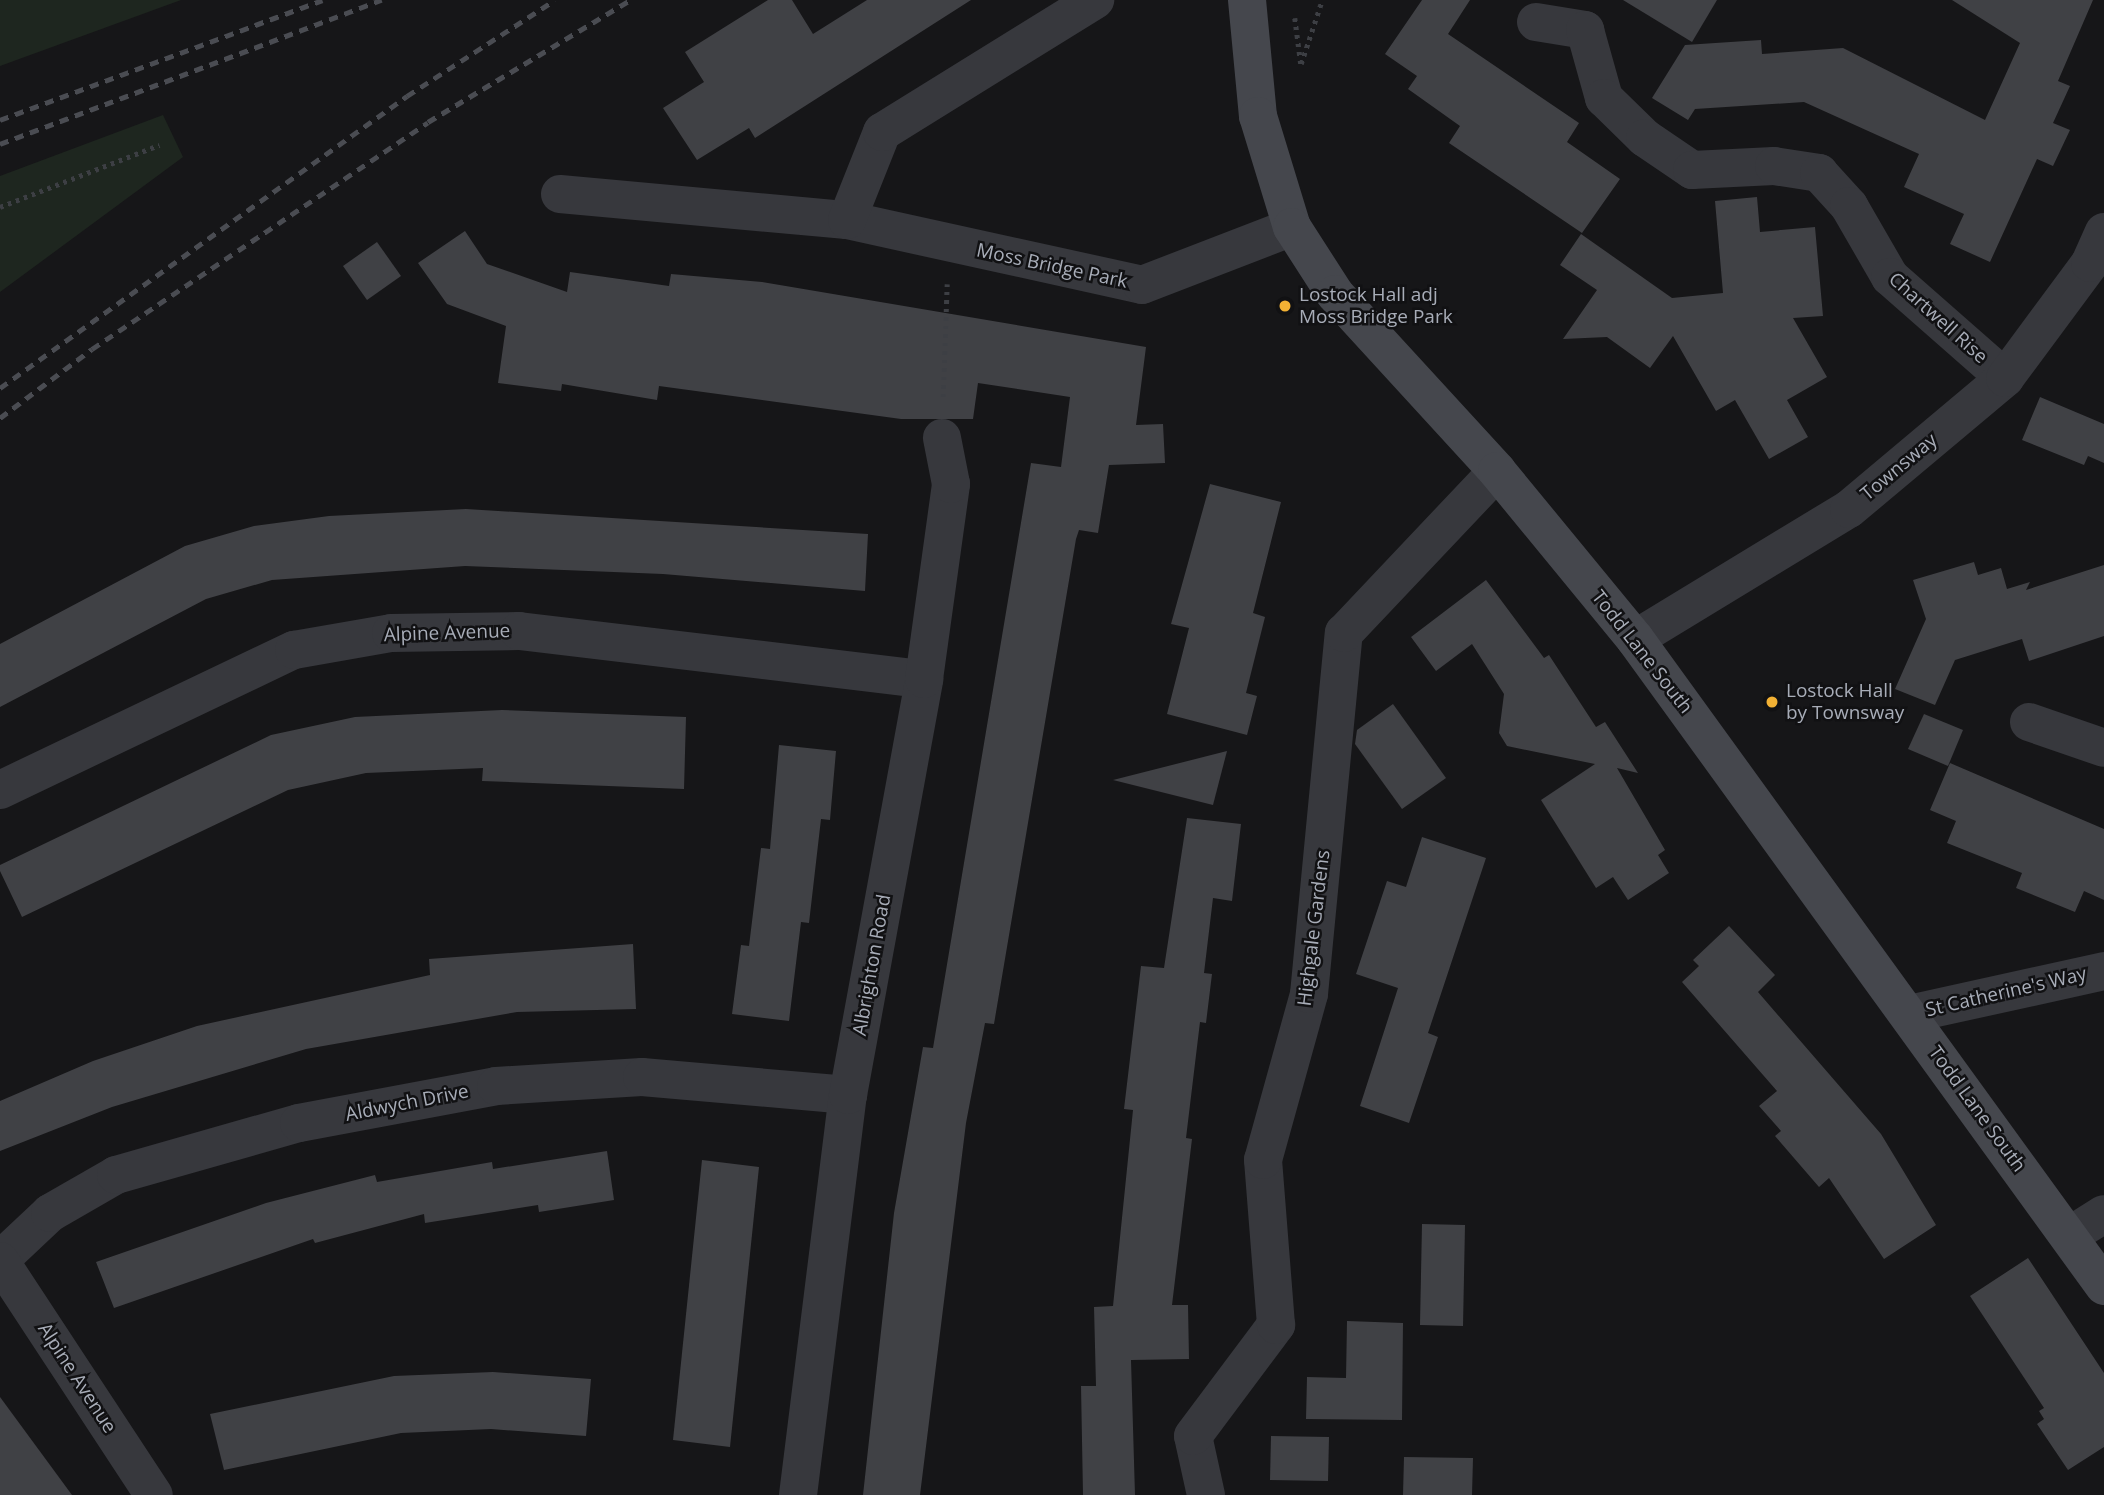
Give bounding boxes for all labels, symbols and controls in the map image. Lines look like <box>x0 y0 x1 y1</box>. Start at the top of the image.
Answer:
street label: Moss Bridge Park <box>974 239 1130 293</box>
street label: Chartwell Rise <box>1884 268 1992 368</box>
place label: Lostock Hall adj Moss Bridge Park <box>1299 284 1453 328</box>
marker: Lostock Hall adj Moss Bridge Park <box>1277 298 1293 314</box>
street label: Townsway <box>1856 429 1942 505</box>
street label: Todd Lane South <box>1587 586 1697 718</box>
street label: Alpine Avenue <box>383 619 511 647</box>
place label: Lostock Hall by Townsway <box>1786 680 1904 724</box>
marker: Lostock Hall by Townsway <box>1764 694 1780 710</box>
street label: Highgale Gardens <box>1293 849 1335 1007</box>
street label: Albrighton Road <box>848 893 896 1037</box>
street label: St Catherine's Way <box>1923 962 2089 1022</box>
street label: Todd Lane South <box>1924 1042 2030 1176</box>
street label: Aldwych Drive <box>344 1080 470 1126</box>
street label: Alpine Avenue <box>33 1319 121 1437</box>

